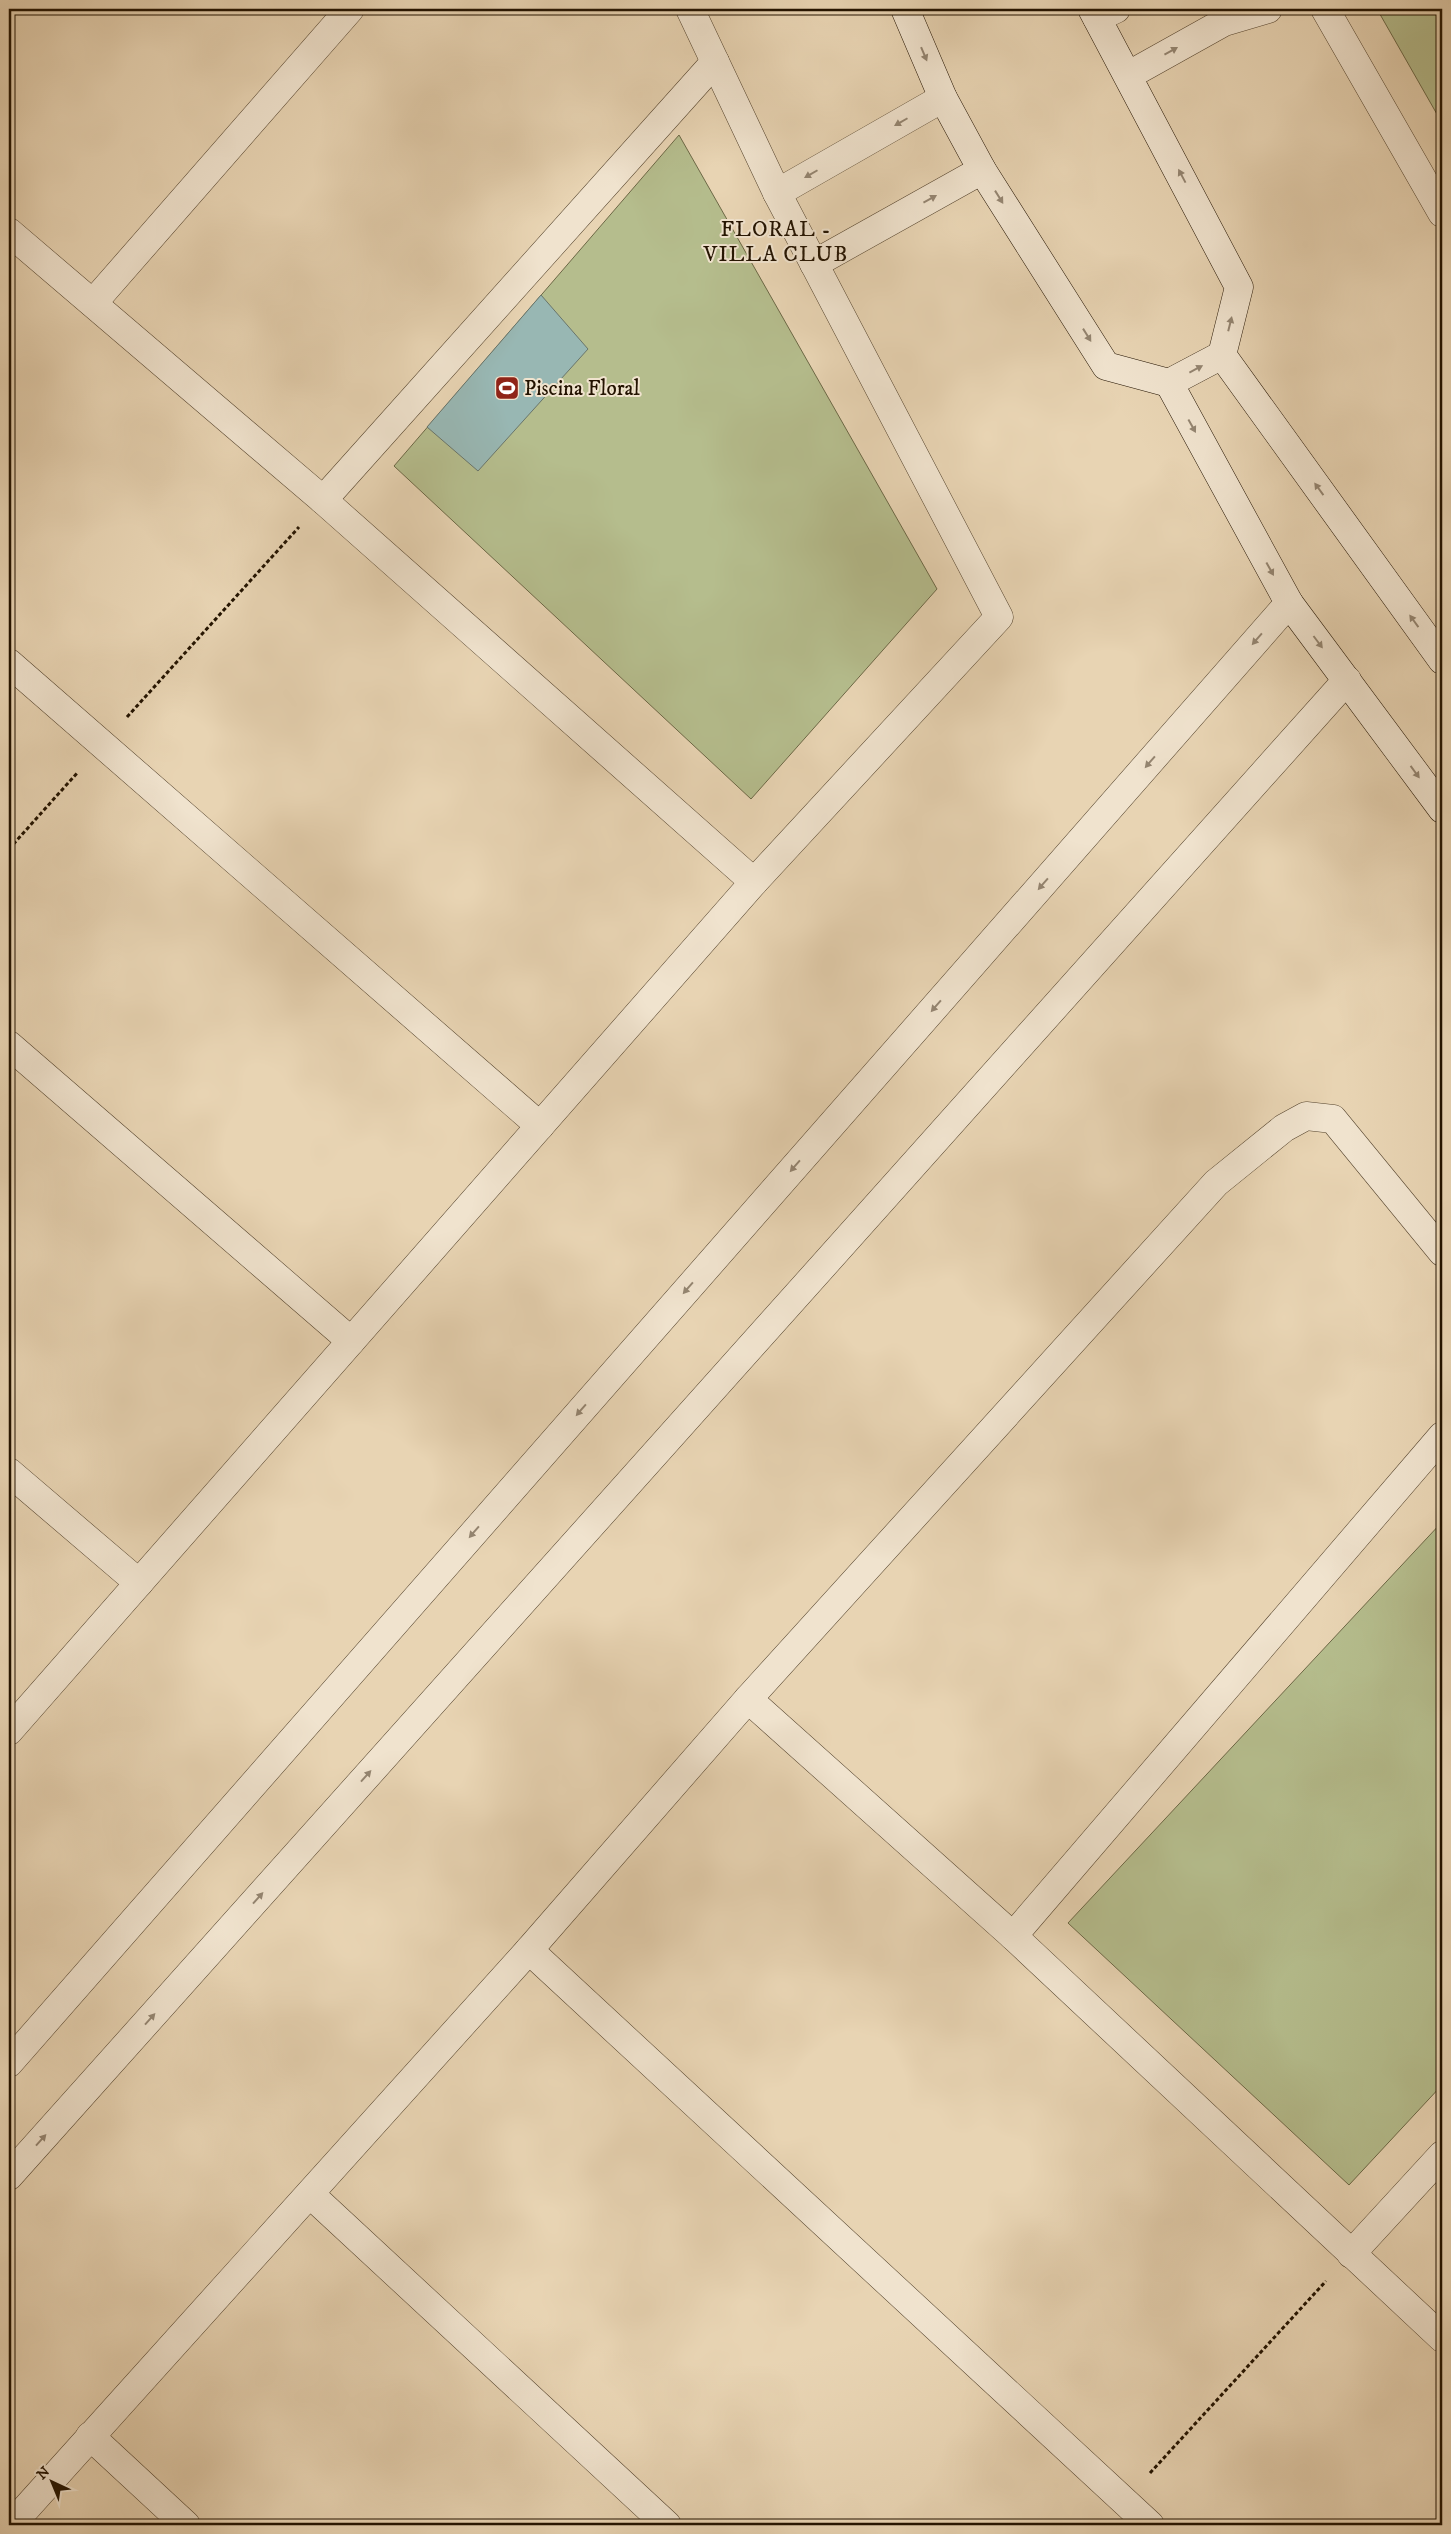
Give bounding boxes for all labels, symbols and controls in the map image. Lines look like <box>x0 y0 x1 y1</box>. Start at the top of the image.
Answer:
one-way arrow <box>921 46 929 61</box>
one-way arrow <box>1165 47 1178 56</box>
one-way arrow <box>894 118 909 126</box>
one-way arrow <box>1178 169 1186 184</box>
one-way arrow <box>804 170 819 178</box>
one-way arrow <box>995 191 1004 204</box>
one-way arrow <box>923 194 936 203</box>
district label: FLORAL - VILLA CLUB <box>703 216 848 268</box>
one-way arrow <box>1226 316 1234 331</box>
one-way arrow <box>1082 328 1091 341</box>
one-way arrow <box>1188 365 1203 373</box>
sports icon: Piscina Floral <box>494 375 520 401</box>
place label: Piscina Floral <box>524 376 640 402</box>
one-way arrow <box>1188 419 1197 433</box>
one-way arrow <box>1314 482 1324 496</box>
one-way arrow <box>1266 561 1274 576</box>
one-way arrow <box>1409 614 1419 628</box>
one-way arrow <box>1251 633 1262 646</box>
one-way arrow <box>1313 635 1324 648</box>
one-way arrow <box>1144 755 1155 768</box>
one-way arrow <box>1410 765 1420 779</box>
one-way arrow <box>1037 877 1048 890</box>
one-way arrow <box>930 999 941 1012</box>
one-way arrow <box>790 1159 801 1172</box>
one-way arrow <box>682 1282 694 1294</box>
one-way arrow <box>575 1404 587 1416</box>
one-way arrow <box>468 1526 480 1538</box>
one-way arrow <box>360 1771 372 1783</box>
one-way arrow <box>252 1892 264 1904</box>
one-way arrow <box>144 2012 155 2025</box>
one-way arrow <box>35 2134 47 2146</box>
north arrow <box>28 2456 78 2506</box>
text: N <box>33 2463 54 2484</box>

